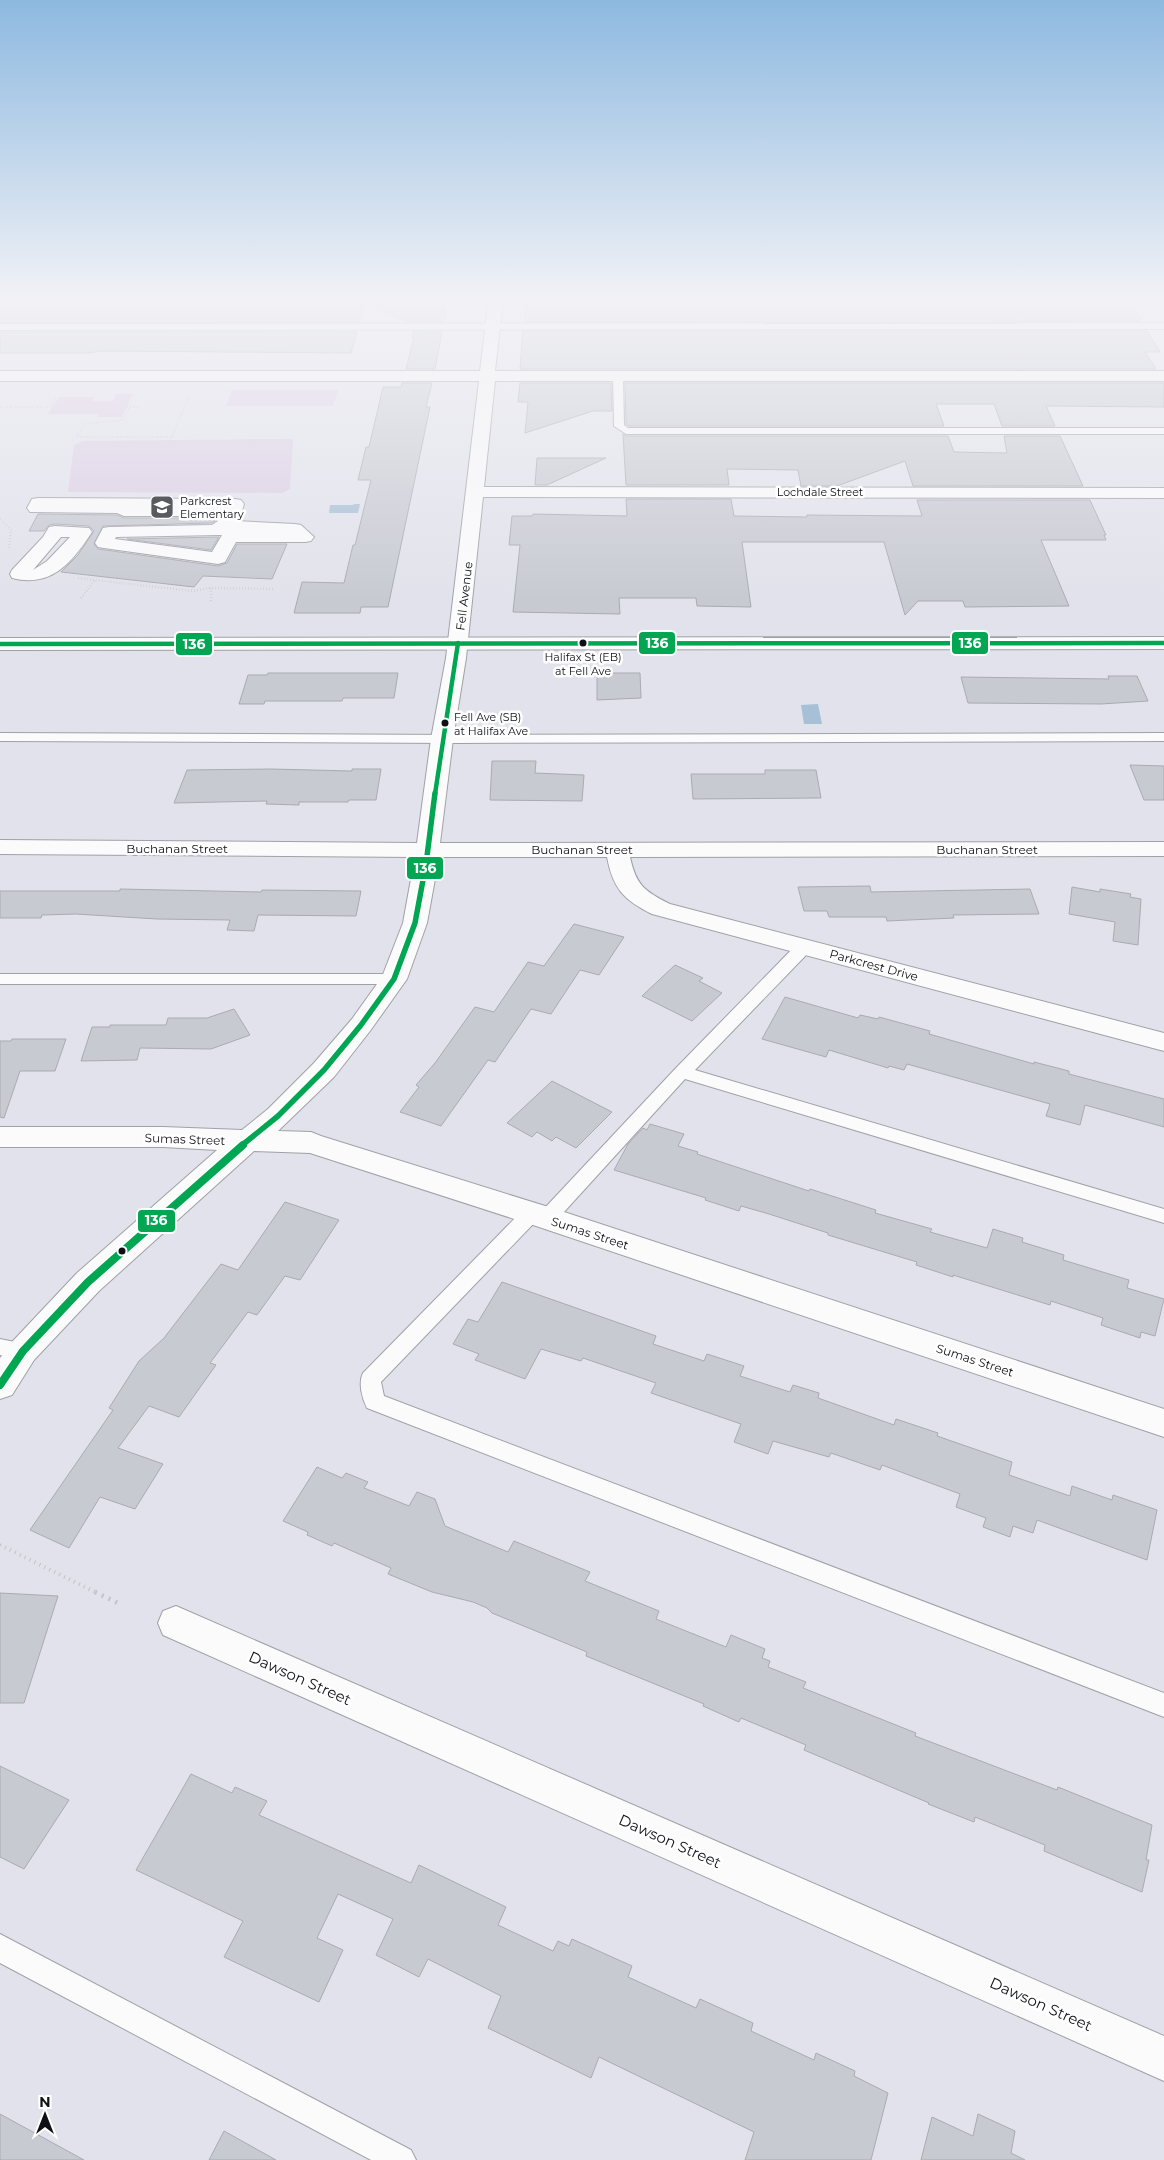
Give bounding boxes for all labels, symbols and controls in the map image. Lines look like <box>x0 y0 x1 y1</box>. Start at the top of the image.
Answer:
street label: Lochdale Street <box>777 485 864 499</box>
school or university icon: Parkcrest Elementary <box>149 494 175 520</box>
place label: Parkcrest Elementary <box>180 494 244 521</box>
street label: Fell Avenue <box>452 561 476 631</box>
line badge: 136 <box>638 631 676 655</box>
line badge: 136 <box>951 631 989 655</box>
line badge: 136 <box>175 632 213 656</box>
text: 136 <box>646 634 668 652</box>
text: 136 <box>959 634 981 652</box>
text: 136 <box>183 635 205 653</box>
marker: Halifax St (EB) at Fell Ave <box>578 638 588 648</box>
place label: Halifax St (EB) at Fell Ave <box>544 650 622 678</box>
place label: Fell Ave (SB) at Halifax Ave <box>454 710 528 738</box>
marker: Fell Ave (SB) at Halifax Ave <box>440 718 450 728</box>
street label: Buchanan Street <box>126 841 228 856</box>
street label: Buchanan Street <box>531 842 633 857</box>
street label: Buchanan Street <box>936 842 1038 857</box>
line badge: 136 <box>406 856 444 880</box>
text: 136 <box>414 859 436 877</box>
street label: Parkcrest Drive <box>828 946 920 984</box>
street label: Sumas Street <box>144 1130 226 1148</box>
line badge: 136 <box>137 1209 176 1233</box>
text: 136 <box>145 1211 167 1229</box>
street label: Sumas Street <box>549 1213 631 1253</box>
unlabelled marker <box>117 1246 127 1256</box>
street label: Sumas Street <box>934 1340 1016 1380</box>
street label: Dawson Street <box>246 1647 354 1709</box>
street label: Dawson Street <box>616 1810 724 1872</box>
street label: Dawson Street <box>987 1973 1095 2035</box>
north arrow <box>20 2090 70 2140</box>
text: N <box>39 2093 51 2111</box>

